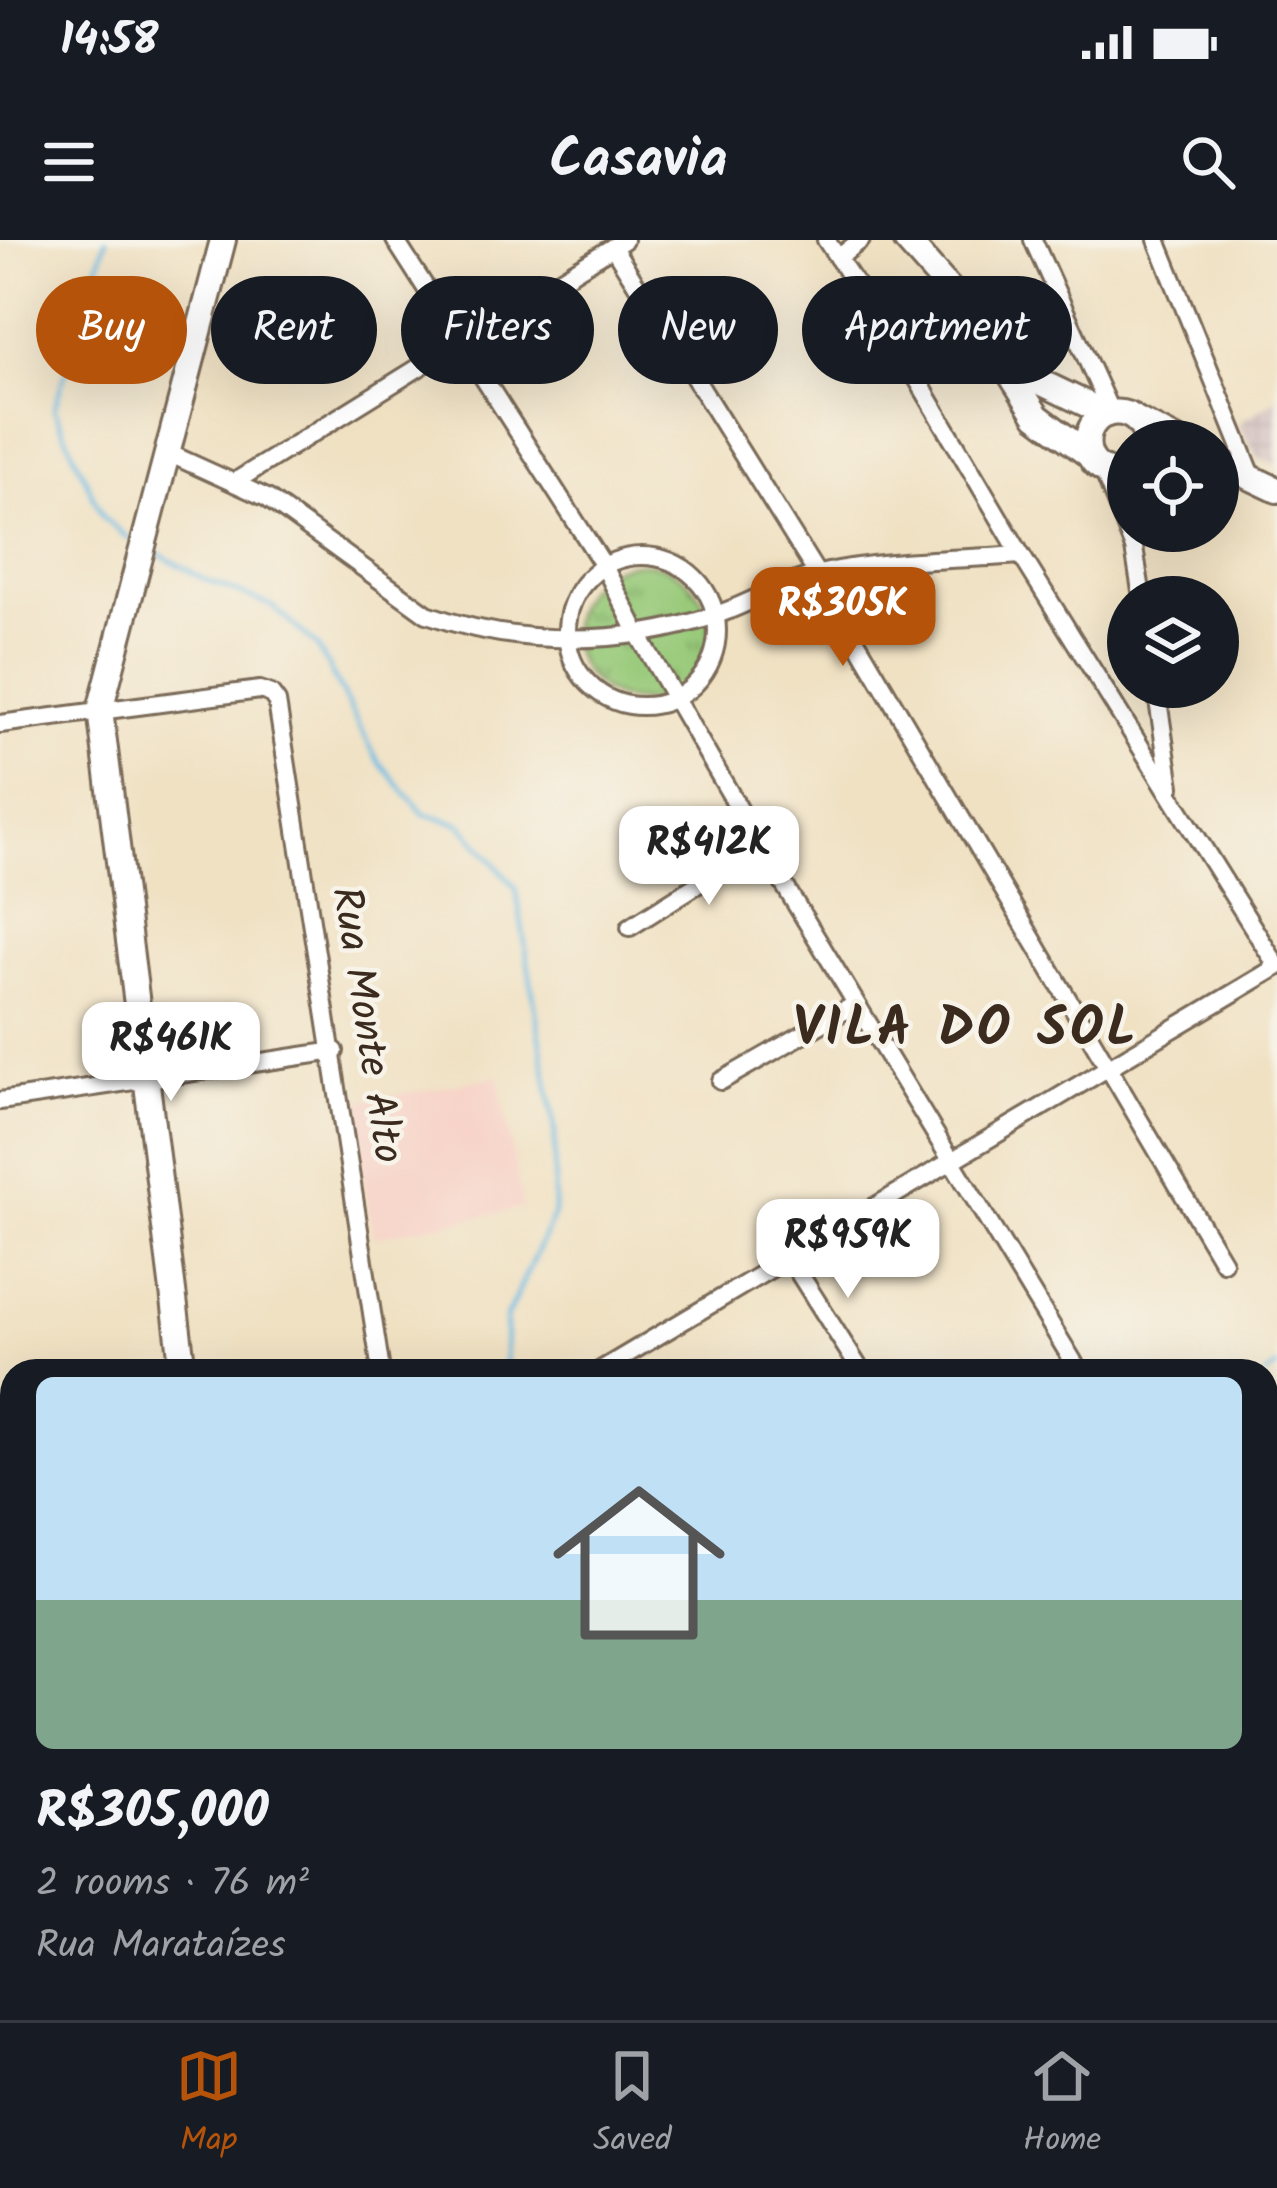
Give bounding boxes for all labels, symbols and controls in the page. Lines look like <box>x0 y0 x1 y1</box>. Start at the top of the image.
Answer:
text: 14:58 <box>60 6 159 78</box>
text: Casavia <box>550 119 727 205</box>
icon: menu <box>36 129 102 195</box>
icon: search <box>1175 129 1241 195</box>
chip: Buy <box>36 276 187 384</box>
chip: Rent <box>211 276 377 384</box>
chip: Filters <box>401 276 594 384</box>
chip: New <box>618 276 778 384</box>
chip: Apartment <box>802 276 1072 384</box>
map controls <box>1107 420 1239 708</box>
button: locate <box>1107 420 1239 552</box>
pin: R$305K <box>745 567 941 669</box>
text: R$305K <box>777 575 909 637</box>
button: layers <box>1107 576 1239 708</box>
pin: R$412K <box>611 806 807 908</box>
text: R$412K <box>646 814 772 876</box>
street label: Rua Monte Alto <box>311 882 421 1168</box>
district label: VILA DO SOL <box>793 988 1139 1074</box>
pin: R$461K <box>73 1002 269 1104</box>
text: R$461K <box>109 1010 233 1072</box>
pin: R$959K <box>750 1199 946 1301</box>
text: R$959K <box>783 1207 913 1269</box>
icon: home <box>531 1455 747 1671</box>
text: R$305,000 <box>36 1773 269 1854</box>
text: 2 rooms · 76 m² <box>36 1854 309 1916</box>
text: Rua Marataízes <box>36 1916 286 1978</box>
tab: Map <box>176 2043 242 2168</box>
tab: Saved <box>593 2043 672 2168</box>
tab: Home <box>1023 2043 1101 2168</box>

